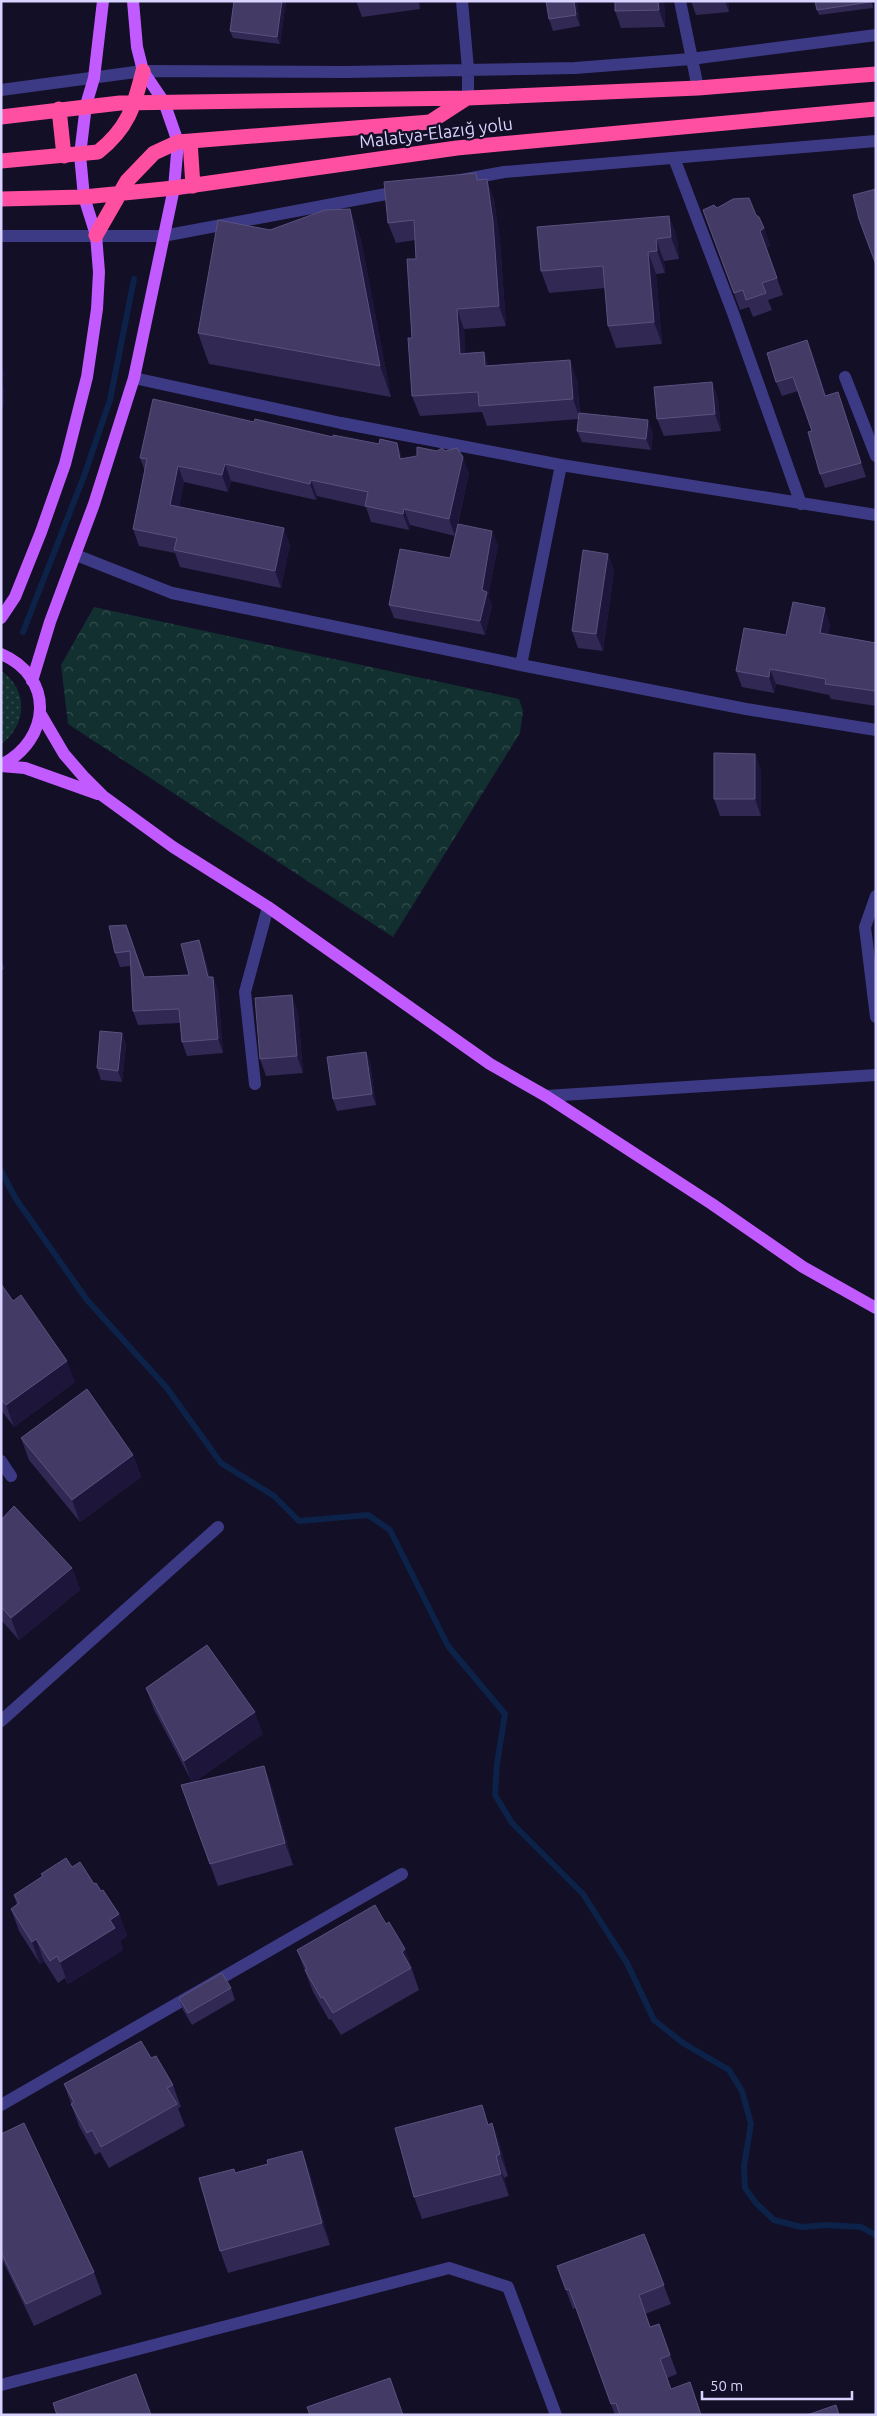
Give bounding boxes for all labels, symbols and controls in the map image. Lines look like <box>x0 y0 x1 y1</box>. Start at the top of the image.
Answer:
street label: Malatya-Elazığ yolu <box>358 113 514 151</box>
scale bar <box>702 2368 852 2400</box>
text: 50 m <box>710 2377 743 2394</box>

